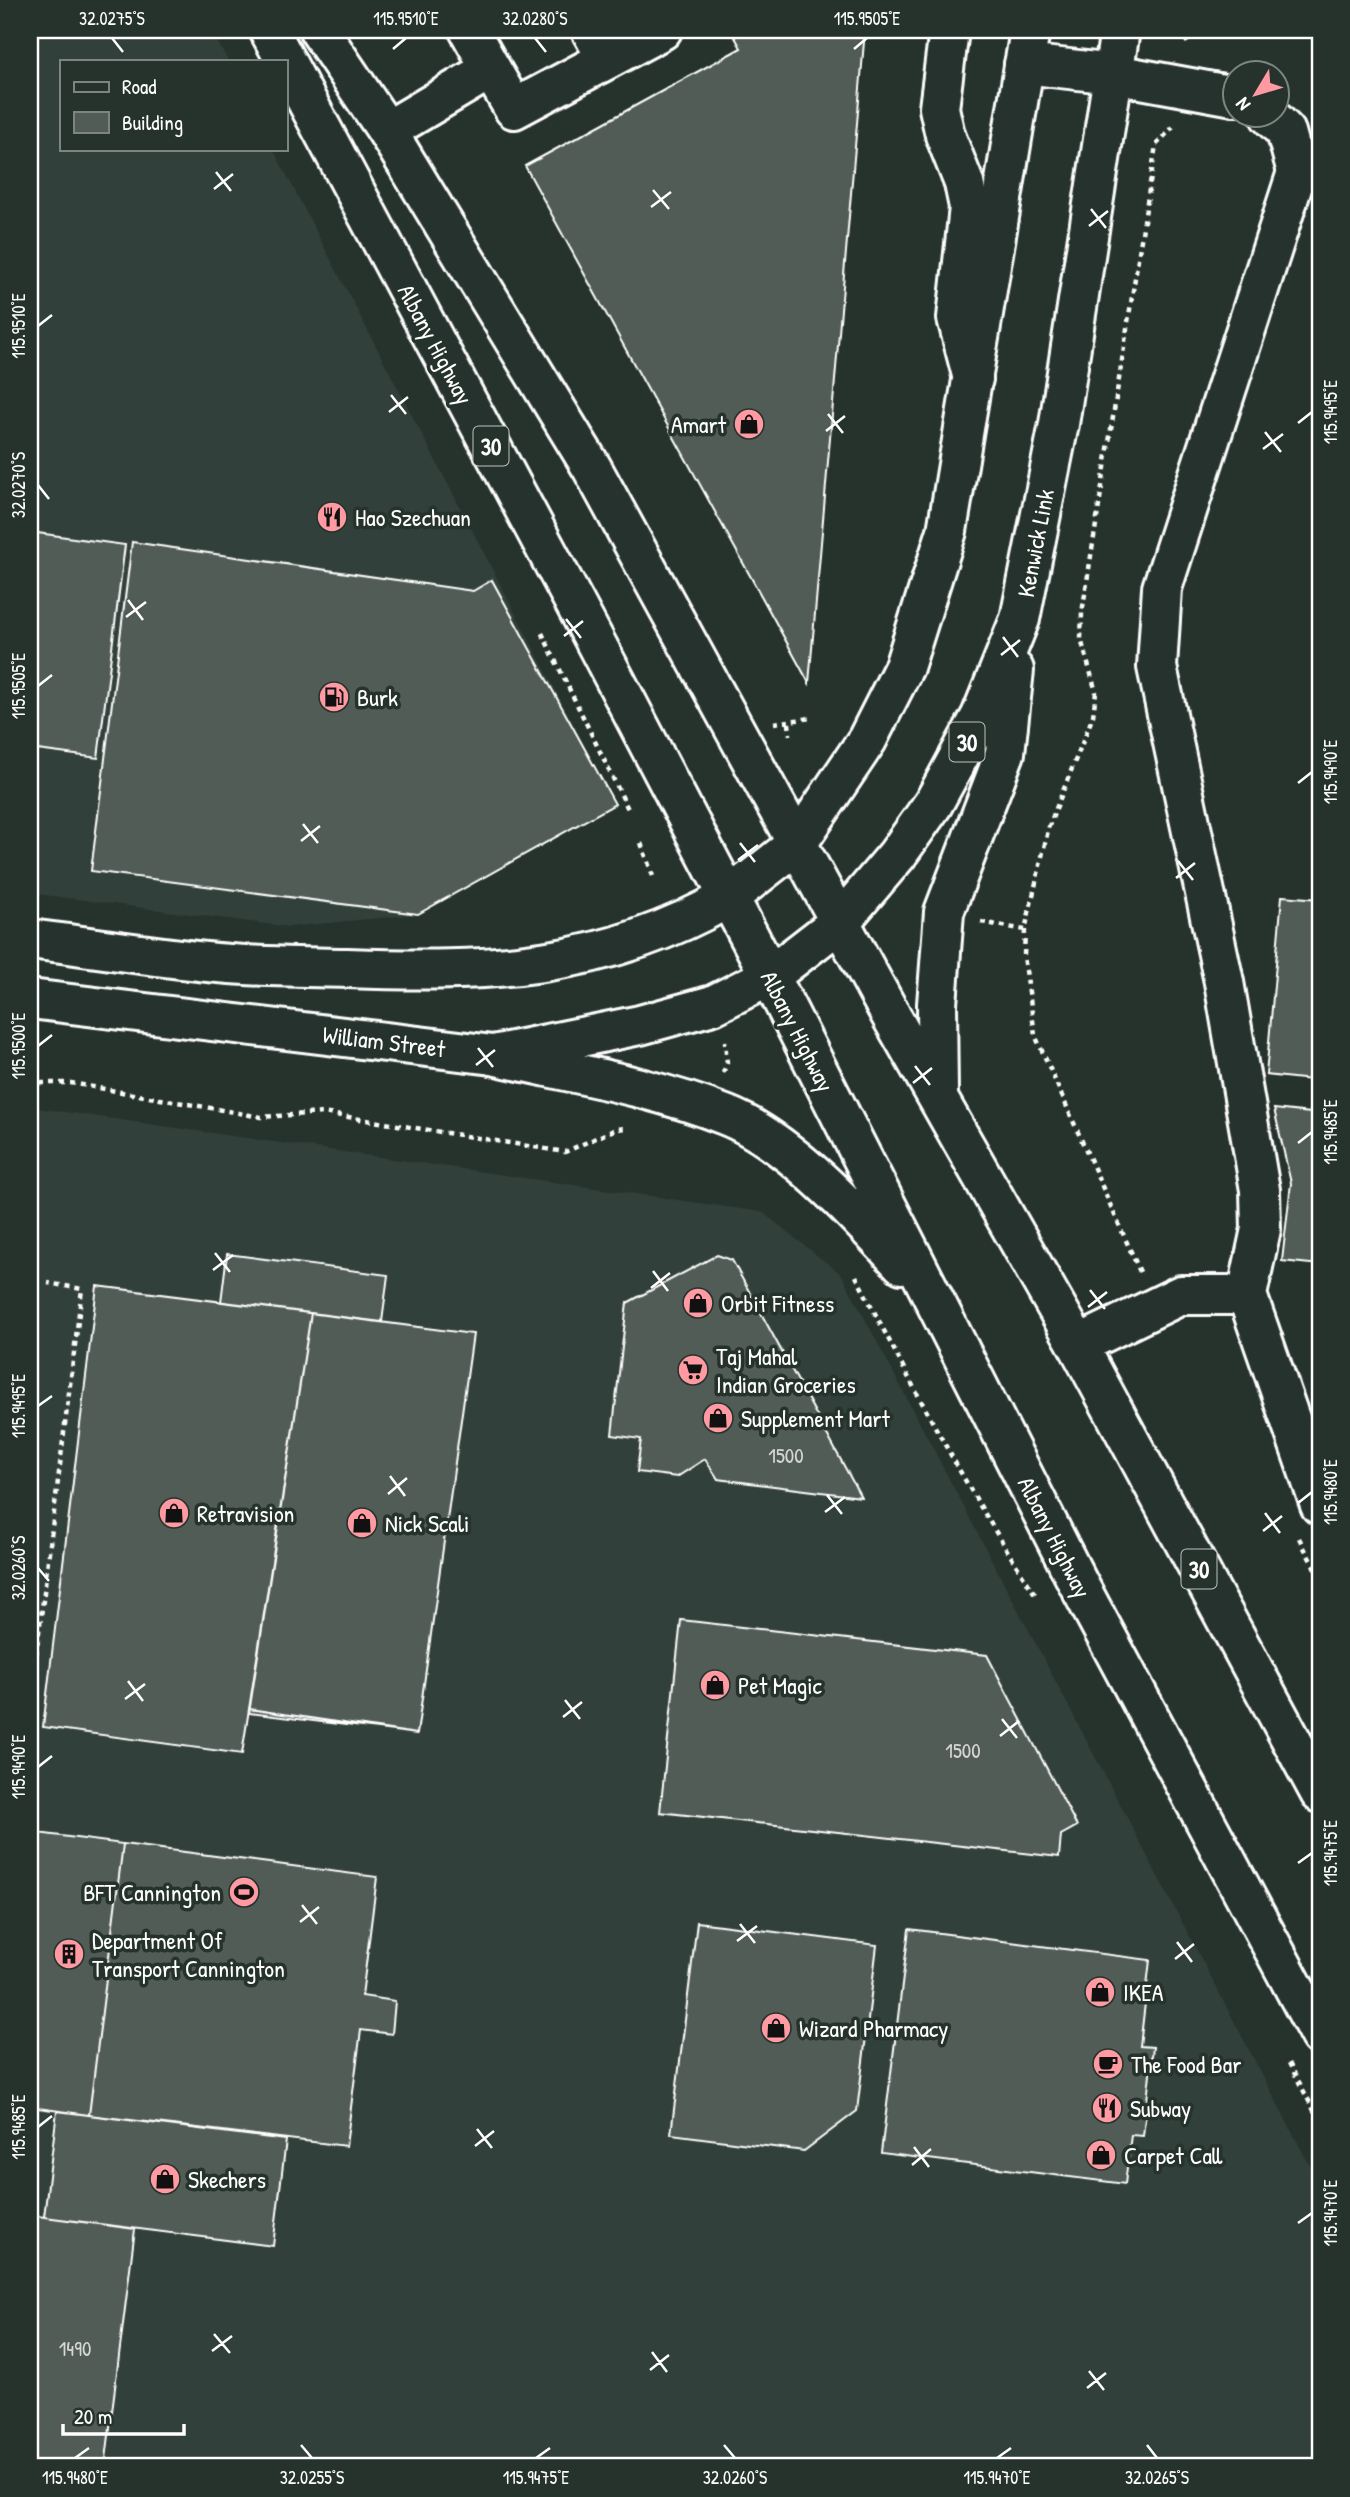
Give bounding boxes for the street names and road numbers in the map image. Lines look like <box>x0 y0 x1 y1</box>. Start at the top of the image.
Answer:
street label: Albany Highway <box>391 278 481 410</box>
road number: 30 <box>474 426 508 466</box>
street label: Kenwick Link <box>1009 486 1061 600</box>
road number: 30 <box>950 722 984 762</box>
street label: Albany Highway <box>754 965 842 1097</box>
street label: William Street <box>321 1018 448 1064</box>
street label: Albany Highway <box>1011 1471 1099 1603</box>
road number: 30 <box>1182 1550 1216 1588</box>

